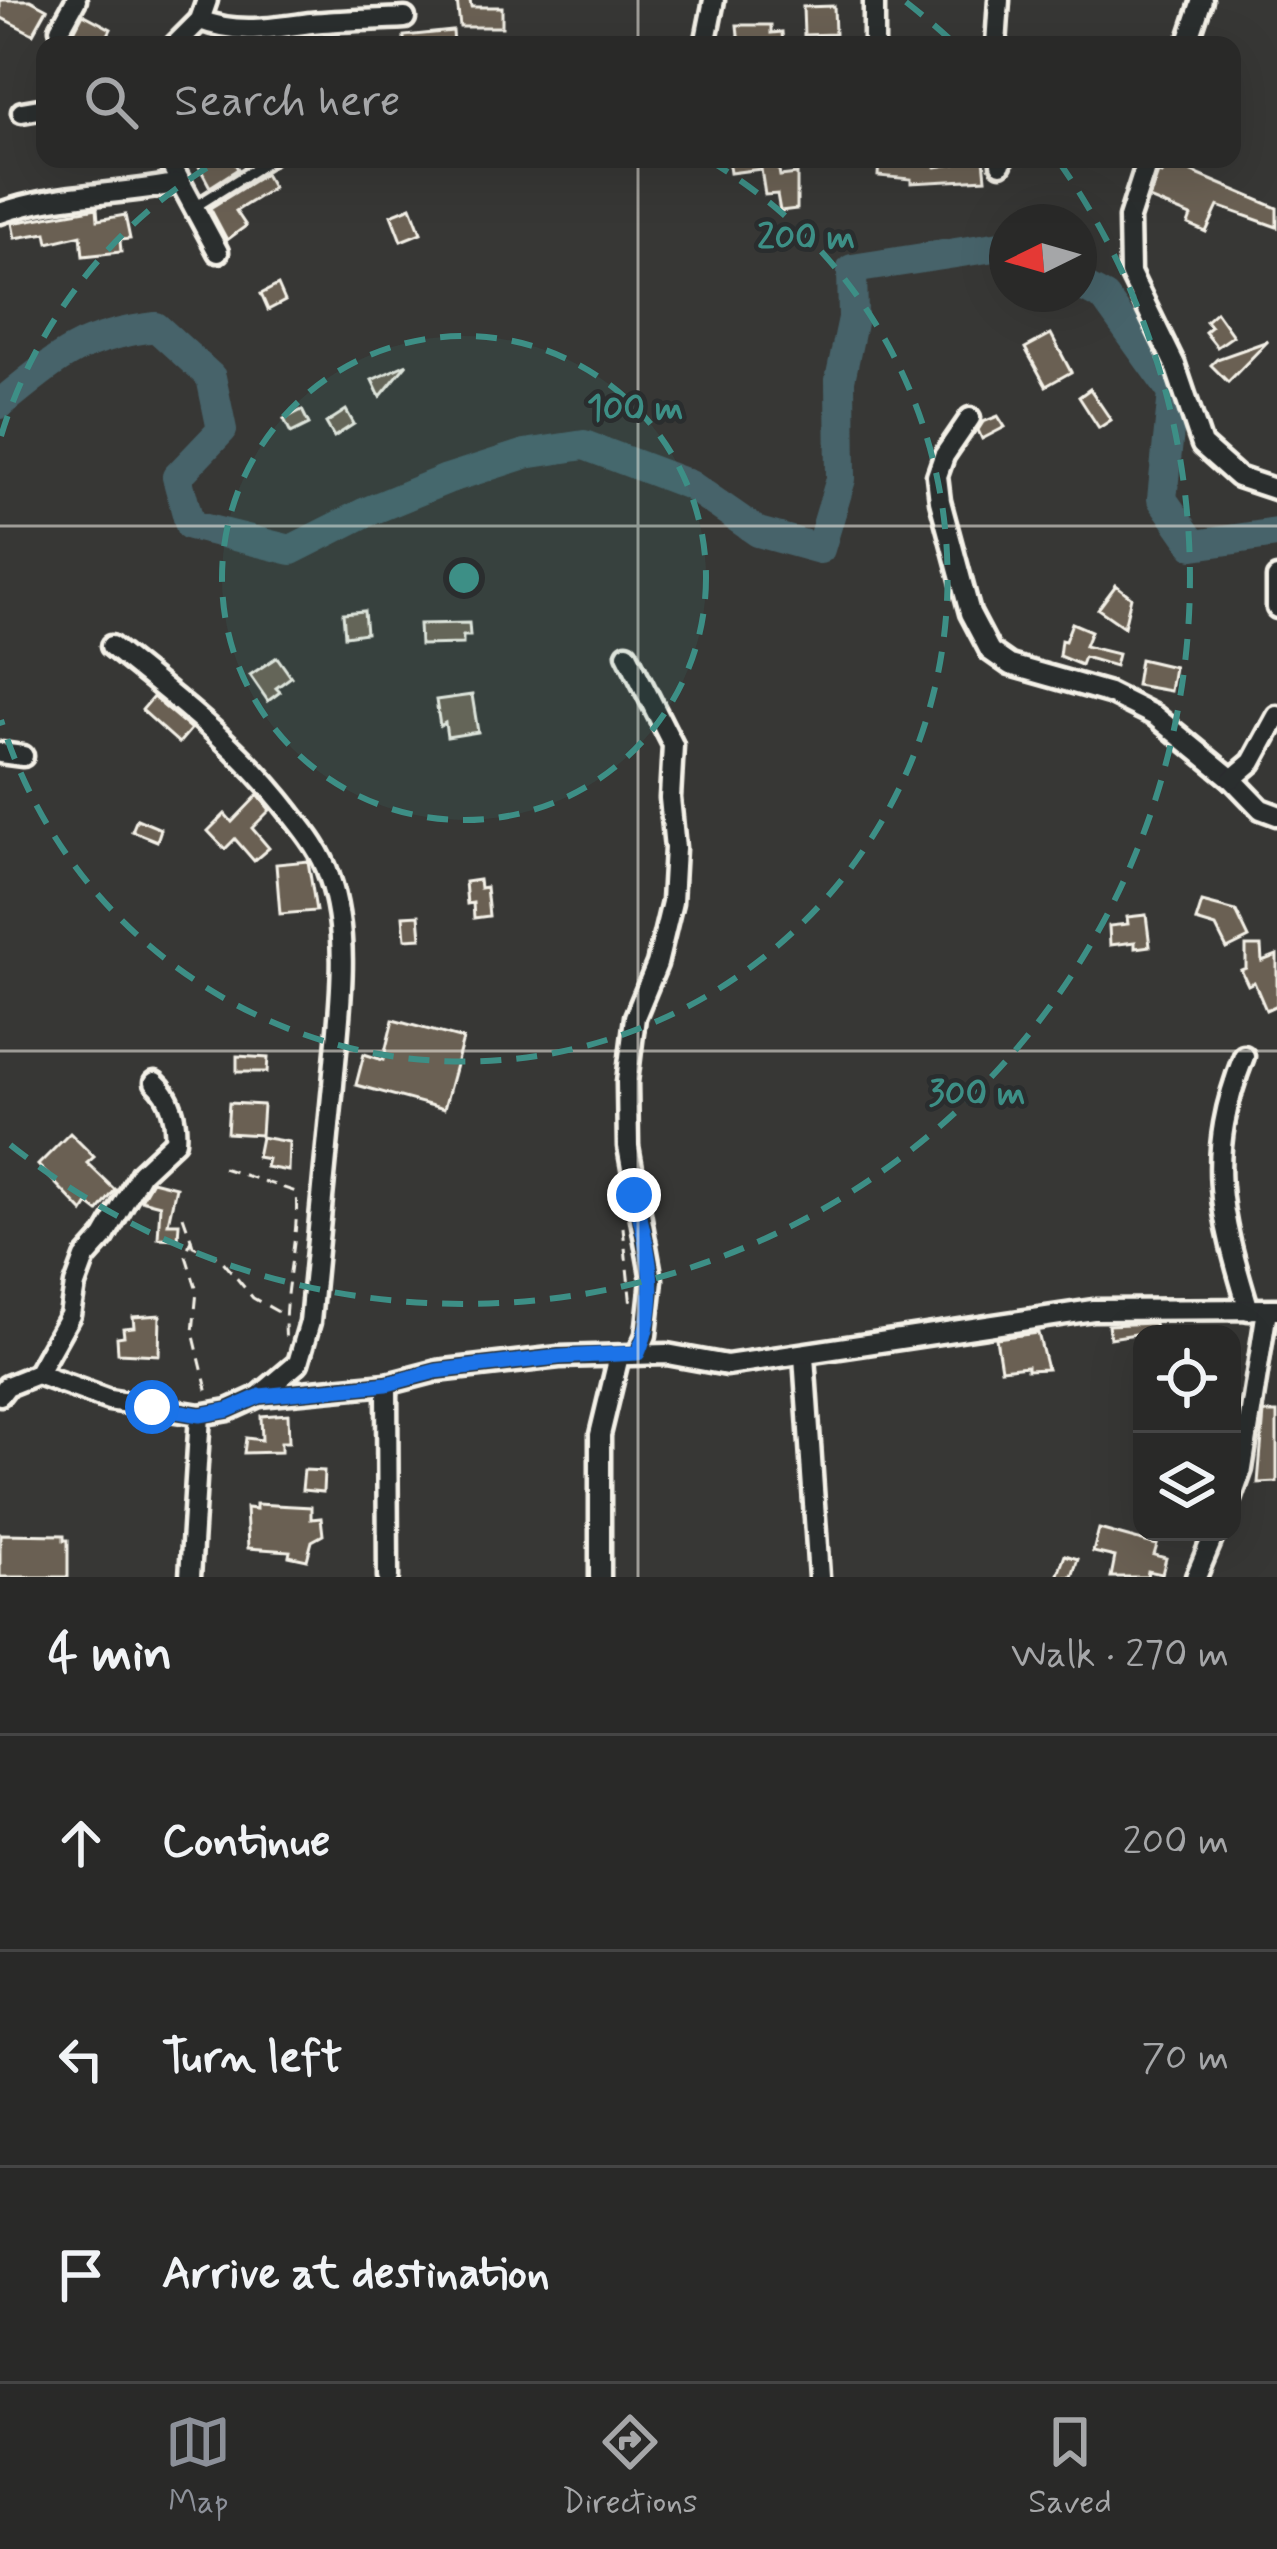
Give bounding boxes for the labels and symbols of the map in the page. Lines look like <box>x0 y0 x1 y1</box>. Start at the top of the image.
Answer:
north arrow <box>989 204 1097 312</box>
text: 200 m <box>757 215 855 262</box>
text: 100 m <box>587 386 683 433</box>
centre of rings <box>443 557 485 599</box>
text: 300 m <box>929 1071 1025 1118</box>
route end <box>607 1168 661 1222</box>
route start <box>125 1380 179 1434</box>

